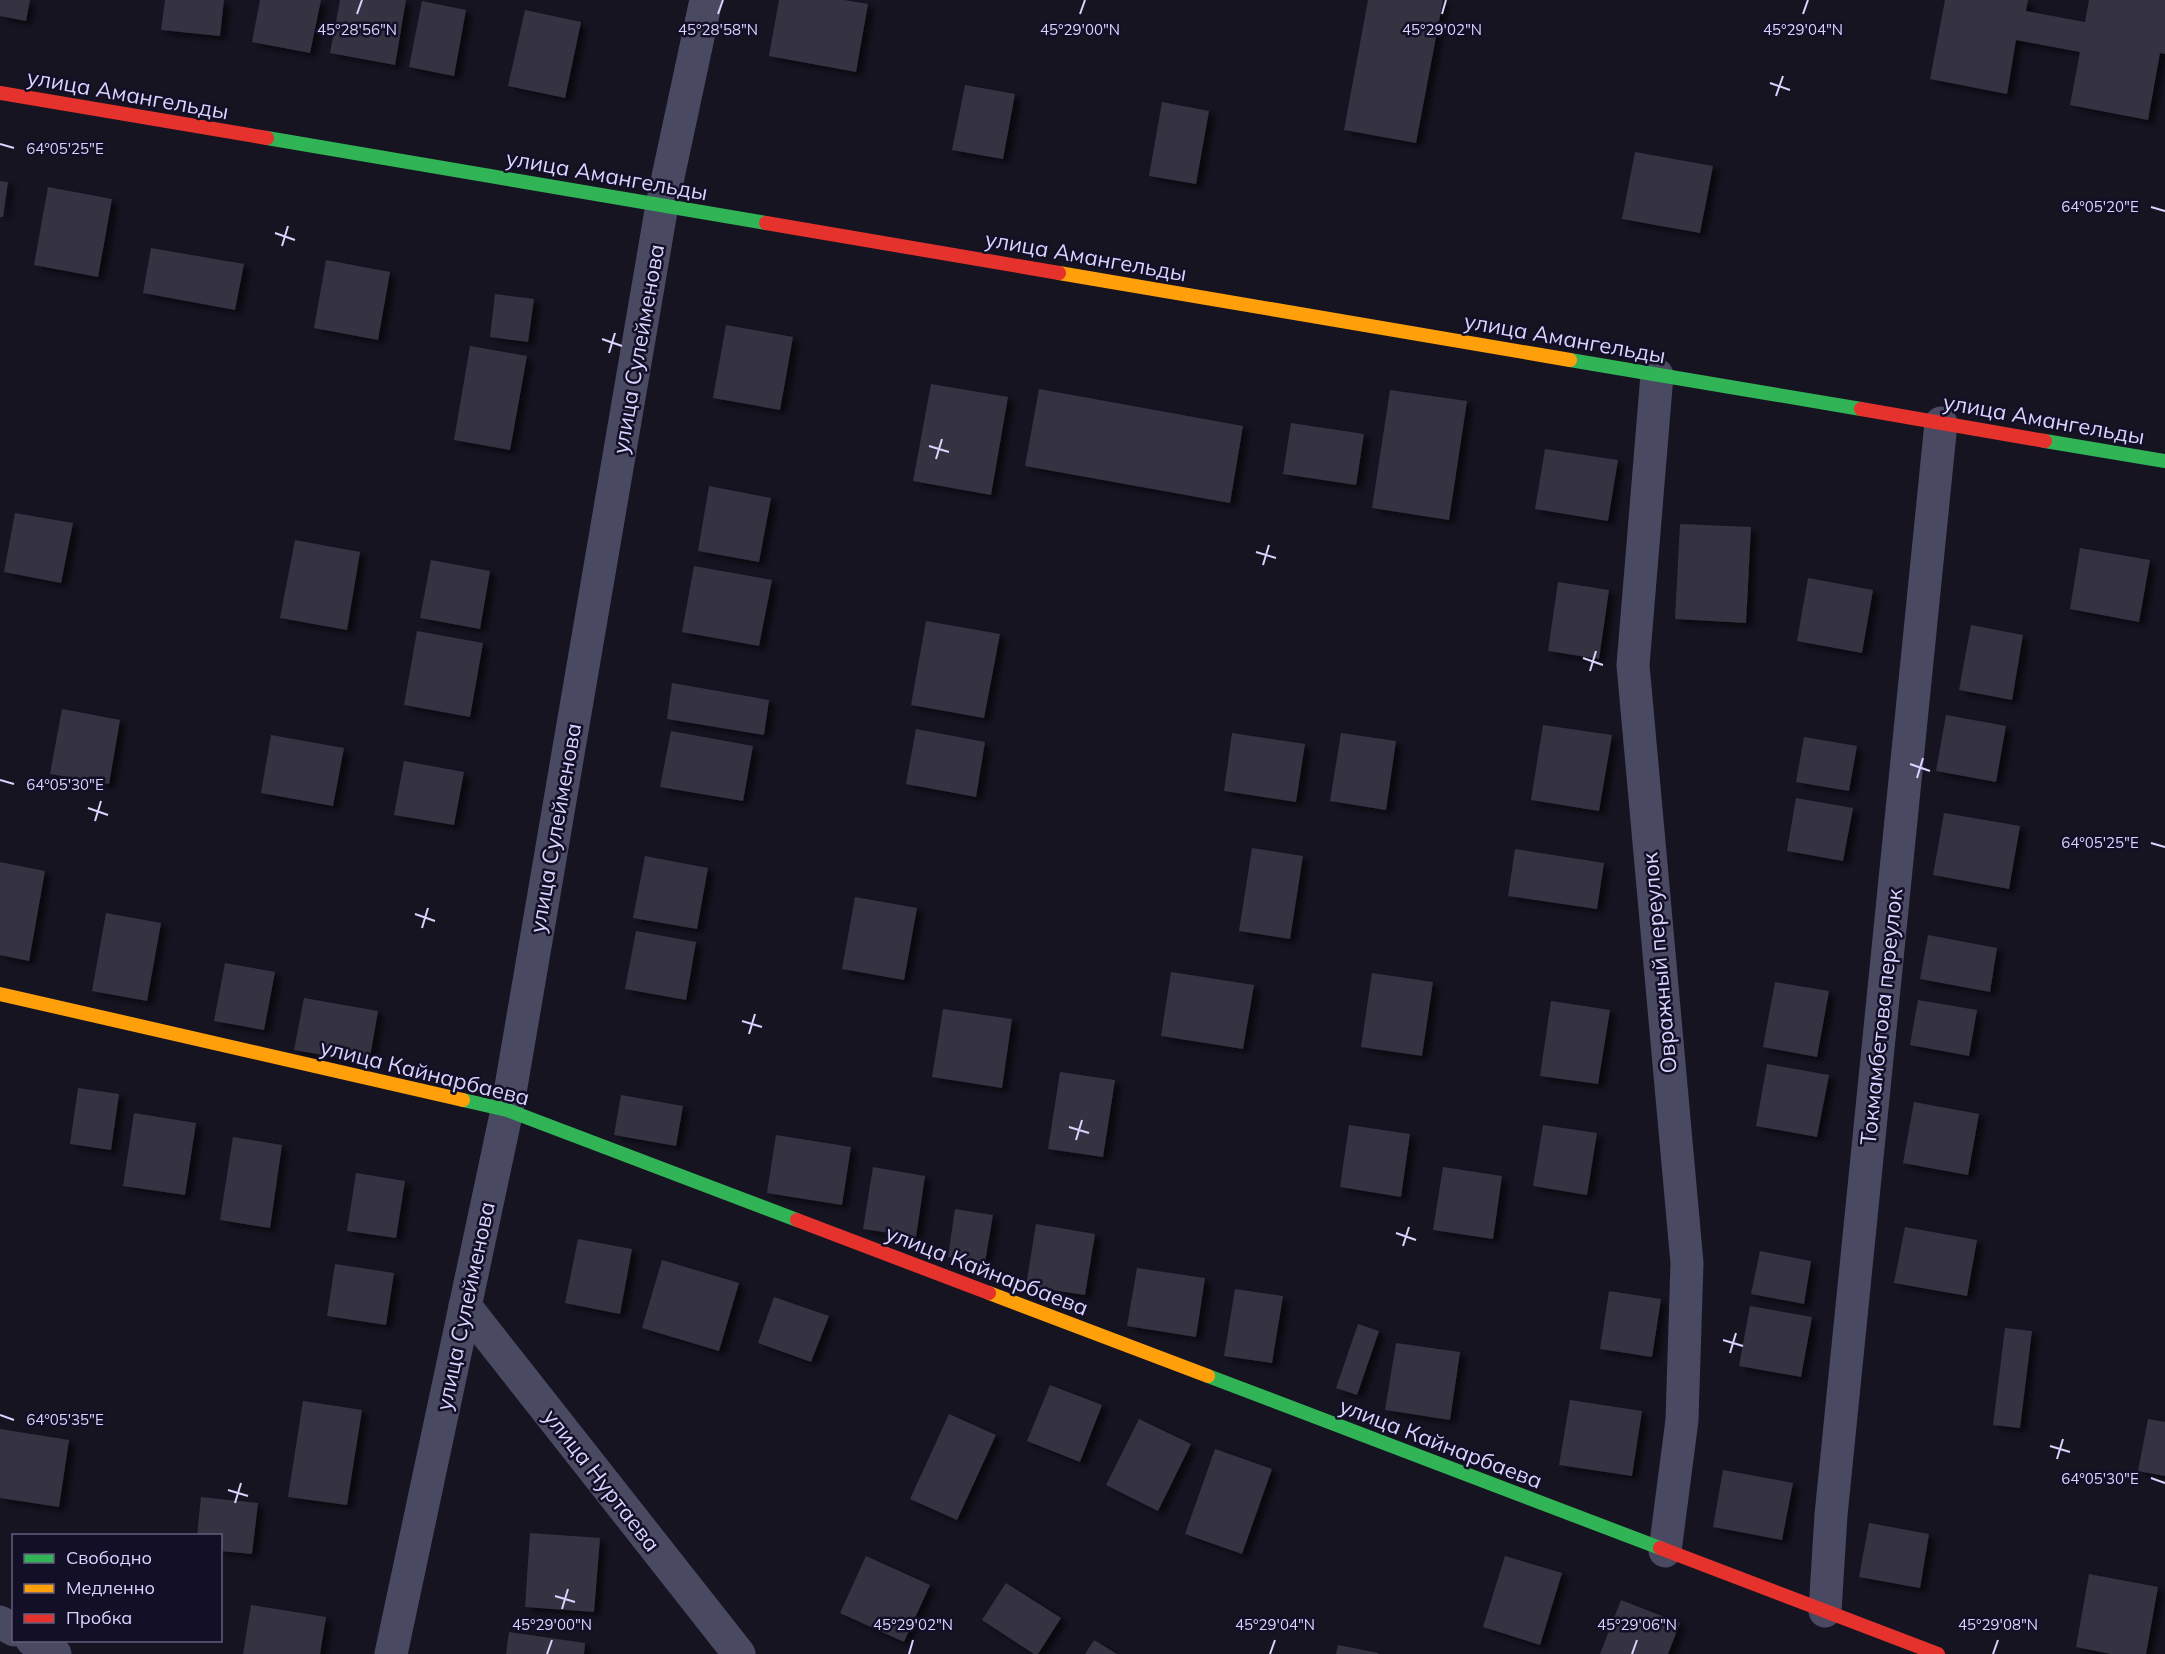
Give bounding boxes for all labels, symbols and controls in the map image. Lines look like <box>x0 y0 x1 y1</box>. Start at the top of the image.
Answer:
text: 45°28'56"N <box>317 20 397 39</box>
text: 45°28'58"N <box>678 20 758 39</box>
text: 45°29'00"N <box>1040 20 1120 39</box>
text: 45°29'02"N <box>1402 20 1482 39</box>
text: 45°29'04"N <box>1763 20 1843 39</box>
street label: улица Амангельды <box>25 62 231 126</box>
text: 64°05'25"E <box>26 139 104 158</box>
street label: улица Амангельды <box>504 143 710 207</box>
text: 64°05'20"E <box>2061 197 2139 216</box>
street label: улица Амангельды <box>983 224 1189 288</box>
street label: улица Сулейменова <box>606 242 670 456</box>
street label: улица Амангельды <box>1462 306 1668 370</box>
street label: улица Амангельды <box>1941 387 2147 451</box>
street label: улица Сулейменова <box>523 721 587 935</box>
text: 64°05'30"E <box>26 775 104 794</box>
text: 64°05'25"E <box>2061 833 2139 852</box>
street label: Овражный переулок <box>1635 851 1683 1075</box>
street label: Токмамбетова переулок <box>1854 887 1908 1147</box>
street label: улица Кайнарбаева <box>317 1032 533 1112</box>
street label: улица Сулейменова <box>429 1199 501 1413</box>
street label: улица Кайнарбаева <box>882 1218 1092 1322</box>
street label: улица Кайнарбаева <box>1336 1391 1546 1495</box>
street label: улица Нуртаева <box>538 1403 666 1557</box>
text: 64°05'35"E <box>26 1410 104 1429</box>
text: 64°05'30"E <box>2061 1469 2139 1488</box>
legend <box>12 1534 222 1642</box>
text: Свободно <box>66 1546 152 1569</box>
text: Медленно <box>66 1576 155 1599</box>
text: Пробка <box>66 1606 132 1629</box>
text: 45°29'00"N <box>512 1615 592 1634</box>
text: 45°29'02"N <box>873 1615 953 1634</box>
text: 45°29'04"N <box>1235 1615 1315 1634</box>
text: 45°29'06"N <box>1597 1615 1677 1634</box>
text: 45°29'08"N <box>1958 1615 2038 1634</box>

